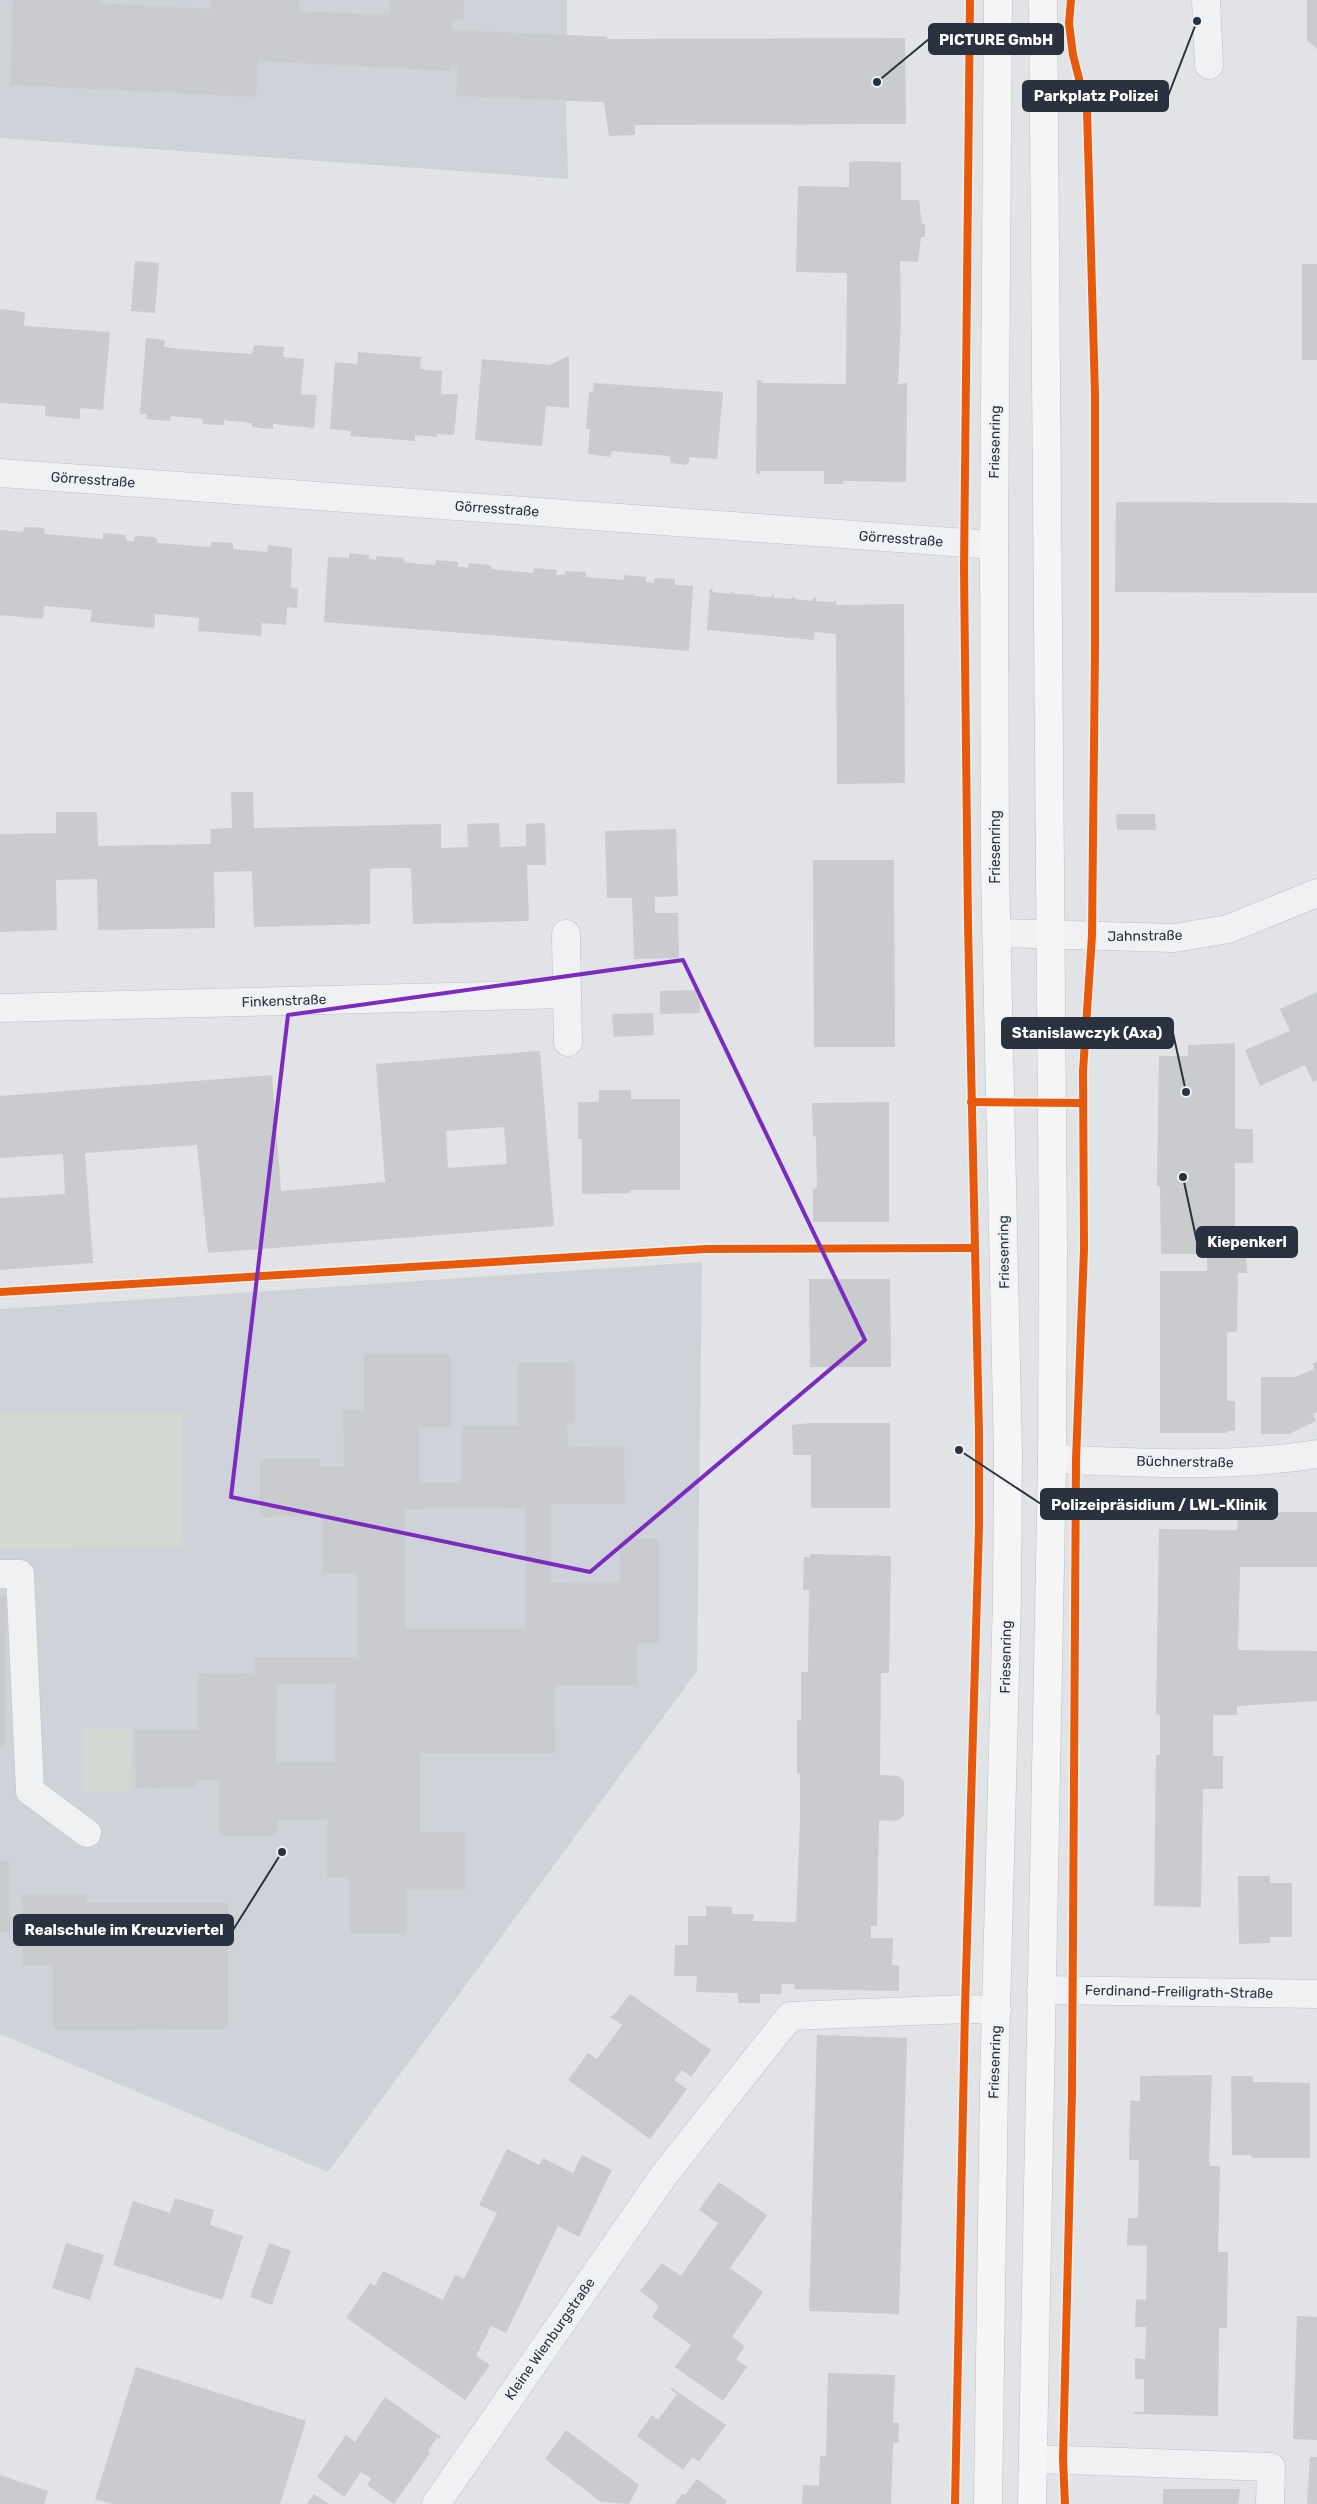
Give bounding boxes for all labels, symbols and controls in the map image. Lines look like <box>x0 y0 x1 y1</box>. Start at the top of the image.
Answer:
callout: PICTURE GmbH <box>929 24 1063 54</box>
text: PICTURE GmbH <box>939 31 1053 49</box>
callout: Parkplatz Polizei <box>1023 81 1168 111</box>
text: Parkplatz Polizei <box>1034 87 1158 105</box>
street label: Friesenring <box>986 405 1004 479</box>
street label: Görresstraße <box>50 469 136 491</box>
street label: Görresstraße <box>454 498 540 520</box>
street label: Görresstraße <box>858 528 944 550</box>
street label: Friesenring <box>987 810 1004 884</box>
street label: Jahnstraße <box>1107 927 1183 945</box>
street label: Finkenstraße <box>241 991 327 1011</box>
callout: Stanislawczyk (Axa) <box>1002 1018 1173 1048</box>
text: Stanislawczyk (Axa) <box>1012 1024 1163 1042</box>
street label: Friesenring <box>995 1215 1013 1289</box>
callout: Kiepenkerl <box>1197 1227 1297 1257</box>
text: Kiepenkerl <box>1207 1233 1287 1251</box>
street label: Büchnerstraße <box>1136 1453 1234 1471</box>
callout: Polizeipräsidium / LWL-Klinik <box>1041 1489 1277 1519</box>
text: Polizeipräsidium / LWL-Klinik <box>1051 1496 1267 1514</box>
street label: Friesenring <box>997 1620 1015 1694</box>
callout: Realschule im Kreuzviertel <box>14 1915 233 1945</box>
text: Realschule im Kreuzviertel <box>24 1921 224 1939</box>
street label: Ferdinand-Freiligrath-Straße <box>1085 1982 1274 2002</box>
street label: Friesenring <box>985 2025 1005 2099</box>
street label: Kleine Wienburgstraße <box>501 2274 599 2403</box>

